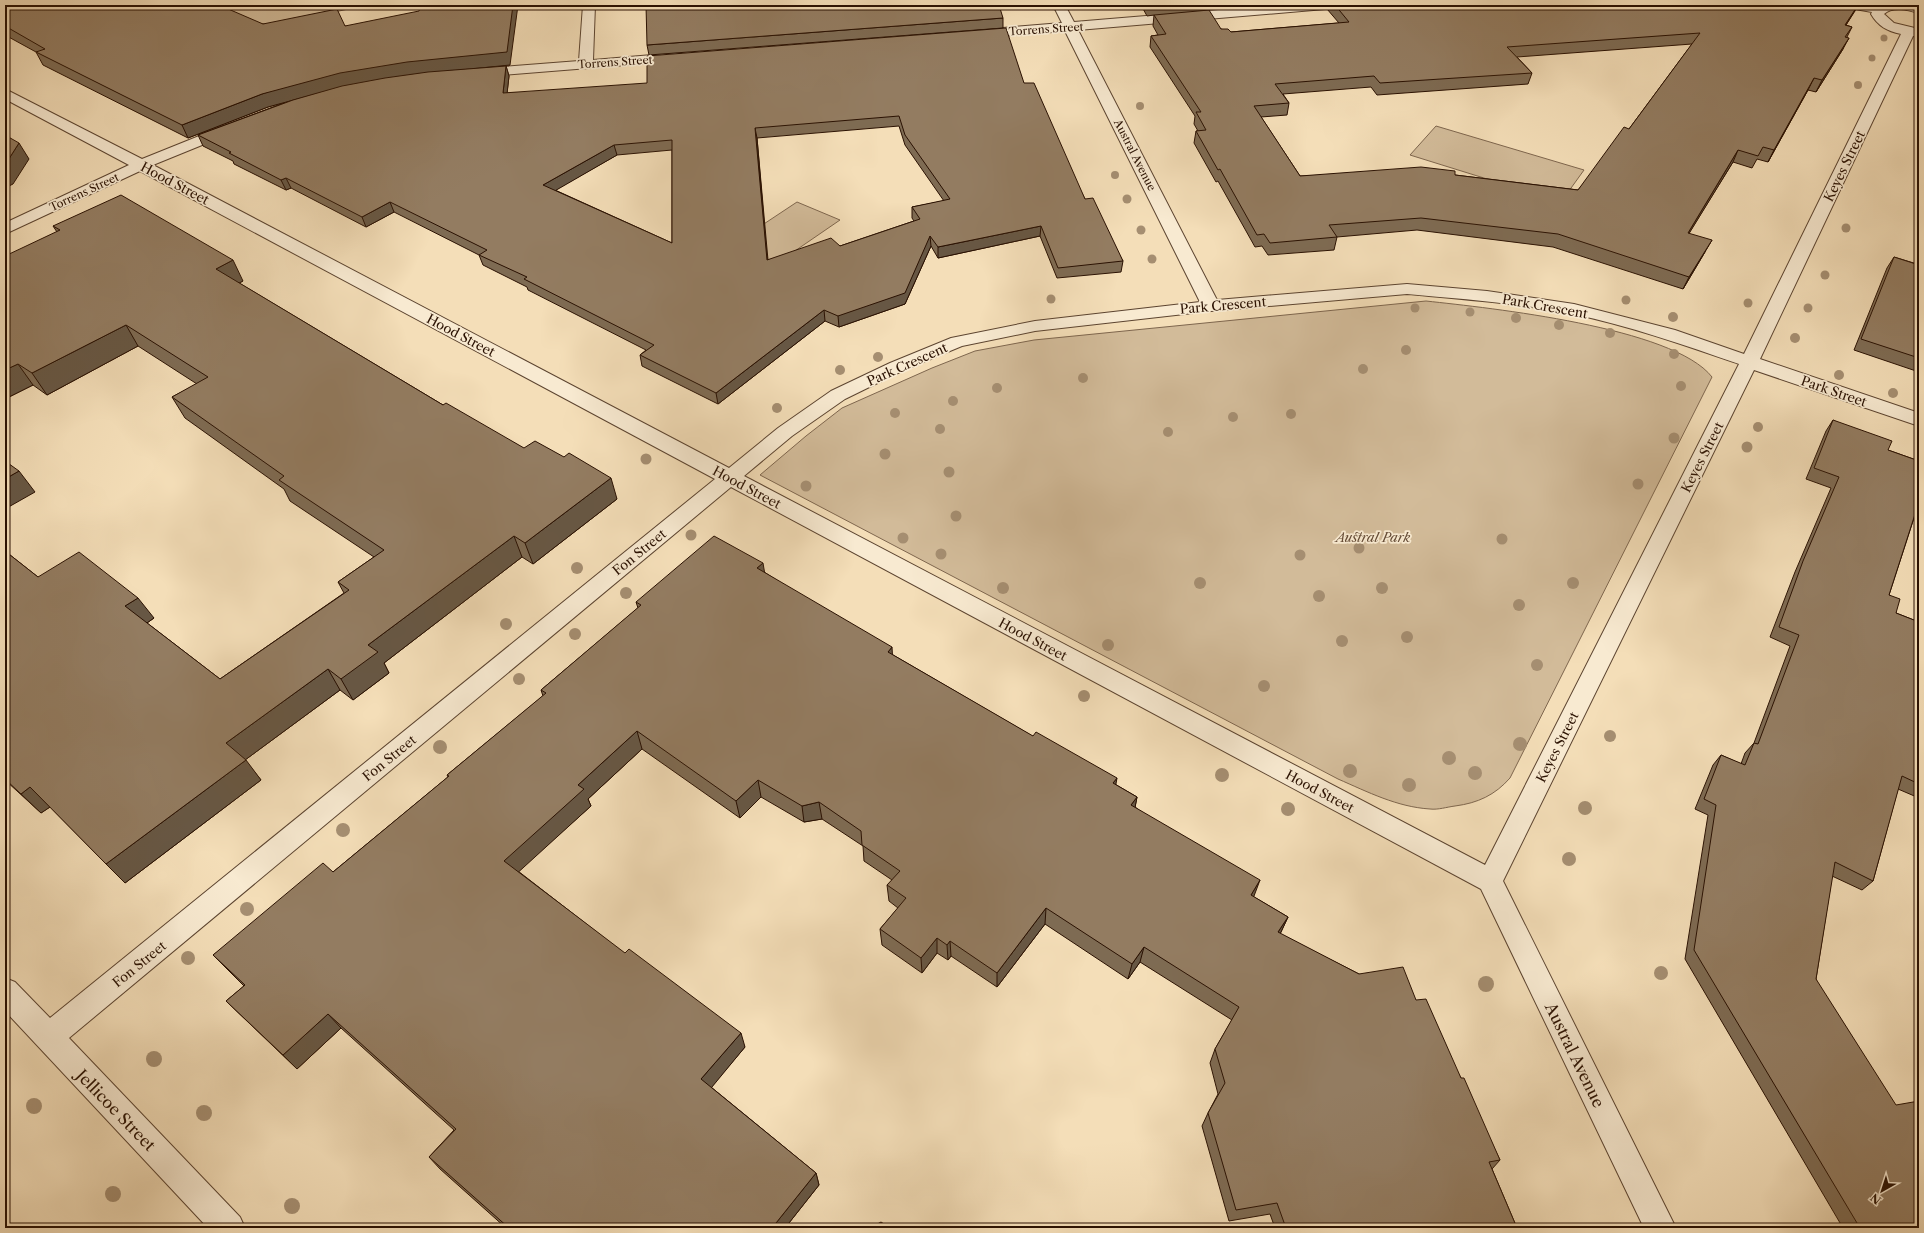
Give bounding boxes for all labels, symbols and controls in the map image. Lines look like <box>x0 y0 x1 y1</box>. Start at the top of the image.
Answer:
street label: Torrens Street <box>1008 19 1084 39</box>
street label: Torrens Street <box>577 52 653 72</box>
street label: Austral Avenue <box>1110 116 1159 193</box>
street label: Keyes Street <box>1820 128 1868 204</box>
street label: Hood Street <box>138 158 212 208</box>
street label: Torrens Street <box>47 170 121 214</box>
street label: Park Crescent <box>1501 291 1589 321</box>
street label: Park Crescent <box>1179 293 1267 317</box>
street label: Hood Street <box>424 310 498 360</box>
street label: Park Crescent <box>864 339 950 389</box>
street label: Park Street <box>1799 372 1869 410</box>
street label: Keyes Street <box>1677 419 1727 495</box>
street label: Hood Street <box>710 462 784 512</box>
street label: Fon Street <box>609 525 669 578</box>
park label: Austral Park <box>1334 529 1411 545</box>
street label: Hood Street <box>996 614 1070 664</box>
street label: Keyes Street <box>1532 709 1582 785</box>
street label: Fon Street <box>359 731 419 784</box>
street label: Hood Street <box>1283 766 1357 816</box>
street label: Fon Street <box>109 937 169 990</box>
street label: Austral Avenue <box>1541 998 1609 1111</box>
street label: Jellicoe Street <box>70 1063 160 1155</box>
north arrow <box>1862 1171 1902 1211</box>
text: N <box>1867 1190 1884 1207</box>

